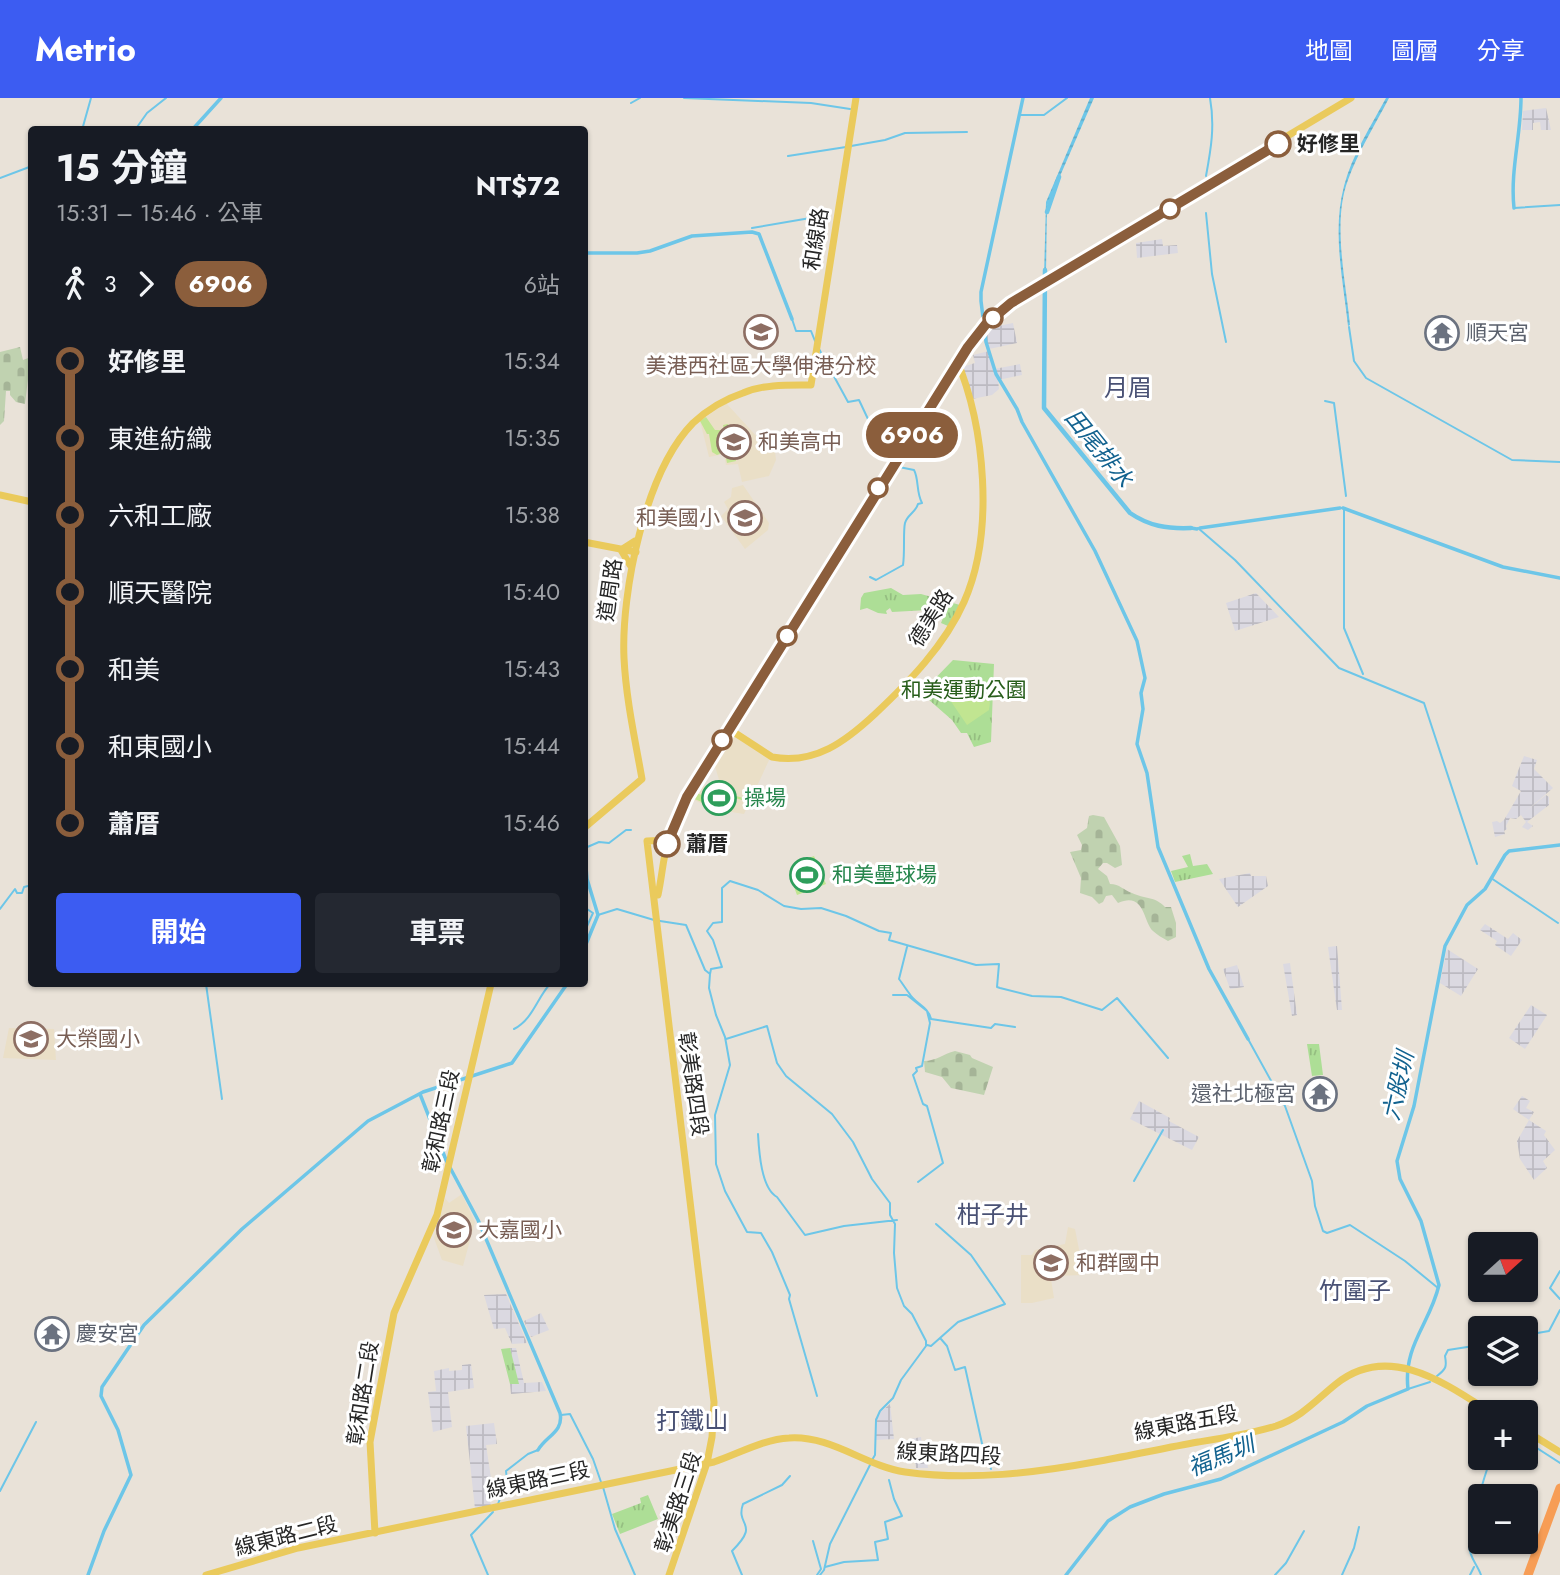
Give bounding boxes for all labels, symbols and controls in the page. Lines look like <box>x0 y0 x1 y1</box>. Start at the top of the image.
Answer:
text: Metrio <box>35 26 136 73</box>
text: 地圖 <box>1305 33 1353 68</box>
text: 圖層 <box>1391 33 1439 68</box>
text: 分享 <box>1477 33 1525 68</box>
place label: 好修里 <box>1297 129 1360 159</box>
marker: 好修里 <box>1265 131 1291 157</box>
text: 15 分鐘 <box>56 140 187 195</box>
text: NT$72 <box>476 167 560 205</box>
text: 15:31 – 15:46 · 公車 <box>56 196 264 230</box>
unlabelled marker <box>1160 199 1180 219</box>
street label: 和線路 <box>796 206 836 272</box>
icon: walk <box>56 265 94 303</box>
icon: forward <box>127 265 165 303</box>
text: 6906 <box>189 266 253 301</box>
text: 3 <box>104 267 117 301</box>
text: 6站 <box>524 268 560 302</box>
unlabelled marker <box>983 308 1003 328</box>
school or university icon: 美港西社區大學伸港分校 <box>742 313 780 351</box>
temple icon: 順天宮 <box>1423 314 1461 352</box>
place label: 順天宮 <box>1466 318 1529 348</box>
text: 好修里 <box>108 343 186 381</box>
text: 15:34 <box>504 344 560 378</box>
place label: 美港西社區大學伸港分校 <box>646 351 877 381</box>
district label: 月眉 <box>1104 370 1152 405</box>
water label: 田尾排水 <box>1057 402 1142 495</box>
line badge: 6906 <box>863 412 961 458</box>
text: 6906 <box>880 417 944 452</box>
text: 東進紡織 <box>108 420 212 458</box>
text: 15:35 <box>504 421 560 455</box>
school or university icon: 和美高中 <box>715 423 753 461</box>
place label: 和美高中 <box>758 427 842 457</box>
unlabelled marker <box>868 478 888 498</box>
text: 六和工廠 <box>108 497 212 535</box>
text: 15:38 <box>505 498 560 532</box>
school or university icon: 和美國小 <box>726 499 764 537</box>
place label: 和美國小 <box>636 503 720 533</box>
street label: 道周路 <box>591 557 629 623</box>
text: 順天醫院 <box>108 574 212 612</box>
text: 15:40 <box>503 575 560 609</box>
street label: 德美路 <box>902 583 960 653</box>
unlabelled marker <box>777 626 797 646</box>
text: 和美 <box>108 651 160 689</box>
text: 15:43 <box>504 652 560 686</box>
park label: 和美運動公園 <box>901 675 1027 705</box>
text: 和東國小 <box>108 728 212 766</box>
text: 15:44 <box>503 729 560 763</box>
unlabelled marker <box>712 730 732 750</box>
sports icon: 操場 <box>700 779 738 817</box>
place label: 操場 <box>744 783 786 813</box>
text: 蕭厝 <box>108 805 160 843</box>
text: 15:46 <box>503 806 560 840</box>
place label: 蕭厝 <box>686 829 728 859</box>
marker: 蕭厝 <box>654 831 680 857</box>
sports icon: 和美壘球場 <box>788 856 826 894</box>
place label: 和美壘球場 <box>832 860 937 890</box>
button: 開始 <box>56 893 301 973</box>
button: 車票 <box>315 893 560 973</box>
school or university icon: 大榮國小 <box>12 1020 50 1058</box>
place label: 大榮國小 <box>56 1024 140 1054</box>
street label: 彰美路四段 <box>671 1030 715 1138</box>
water label: 六股圳 <box>1374 1046 1423 1123</box>
street label: 彰和路三段 <box>415 1067 467 1175</box>
temple icon: 還社北極宮 <box>1301 1075 1339 1113</box>
place label: 還社北極宮 <box>1191 1079 1296 1109</box>
district label: 柑子井 <box>957 1197 1029 1232</box>
school or university icon: 大嘉國小 <box>435 1211 473 1249</box>
place label: 大嘉國小 <box>478 1215 562 1245</box>
north arrow <box>1468 1232 1538 1302</box>
map controls <box>1468 1232 1538 1554</box>
school or university icon: 和群國中 <box>1032 1244 1070 1282</box>
place label: 和群國中 <box>1076 1248 1160 1278</box>
district label: 竹圍子 <box>1319 1273 1391 1308</box>
temple icon: 慶安宮 <box>33 1315 71 1353</box>
button: layers <box>1468 1316 1538 1386</box>
place label: 慶安宮 <box>76 1319 139 1349</box>
street label: 彰和路二段 <box>340 1339 386 1447</box>
street label: 線東路五段 <box>1132 1398 1240 1448</box>
button: + <box>1468 1400 1538 1470</box>
district label: 打鐵山 <box>656 1403 728 1438</box>
water label: 福馬圳 <box>1183 1426 1262 1485</box>
street label: 線東路四段 <box>896 1436 1002 1472</box>
street label: 彰美路三段 <box>648 1447 708 1557</box>
street label: 線東路三段 <box>484 1454 592 1506</box>
button: − <box>1468 1484 1538 1554</box>
street label: 線東路二段 <box>231 1509 341 1563</box>

